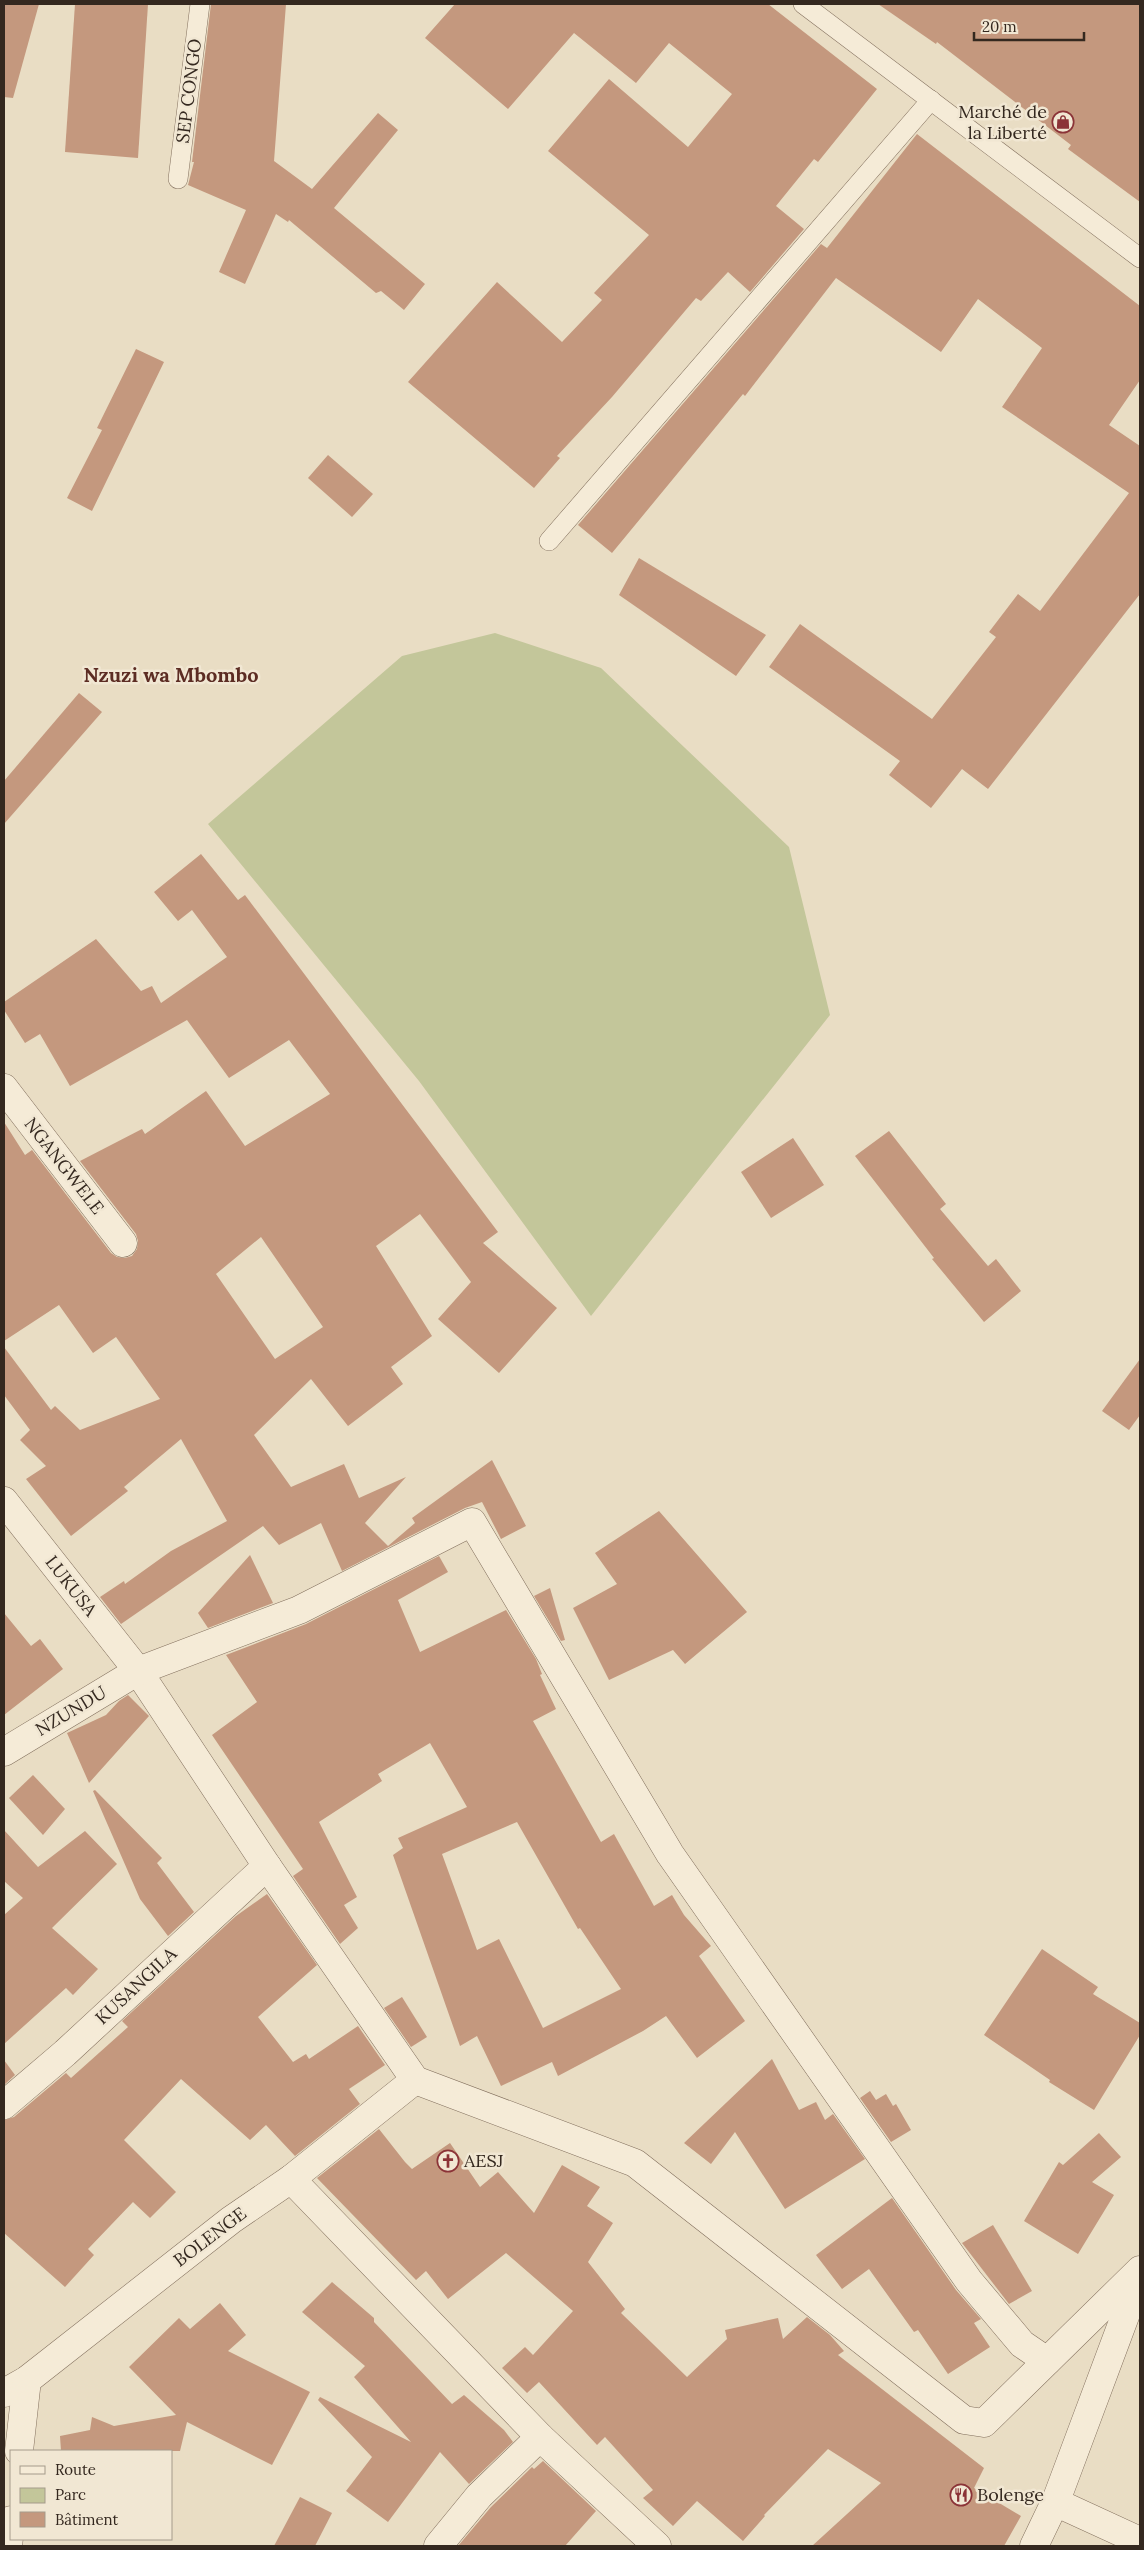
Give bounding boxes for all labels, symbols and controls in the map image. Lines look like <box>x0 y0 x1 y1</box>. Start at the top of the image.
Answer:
scale bar <box>974 10 1084 42</box>
text: 20 m <box>982 17 1017 36</box>
street label: SEP CONGO <box>171 37 206 145</box>
place label: Marché de la Liberté <box>958 100 1047 144</box>
shop icon: Marché de la Liberté <box>1051 110 1075 134</box>
district label: Nzuzi wa Mbombo <box>84 662 258 687</box>
street label: NGANGWELE <box>19 1113 109 1219</box>
street label: LUKUSA <box>40 1551 103 1621</box>
street label: NZUNDU <box>31 1680 110 1741</box>
street label: KUSANGILA <box>90 1942 182 2029</box>
church icon: AESJ <box>436 2149 460 2173</box>
place label: AESJ <box>463 2149 504 2172</box>
street label: BOLENGE <box>169 2202 251 2271</box>
legend <box>10 2450 172 2540</box>
text: Route <box>55 2460 96 2479</box>
restaurant icon: Bolenge <box>949 2483 973 2507</box>
place label: Bolenge <box>977 2483 1044 2506</box>
text: Parc <box>55 2485 86 2504</box>
text: Bâtiment <box>55 2510 118 2529</box>

